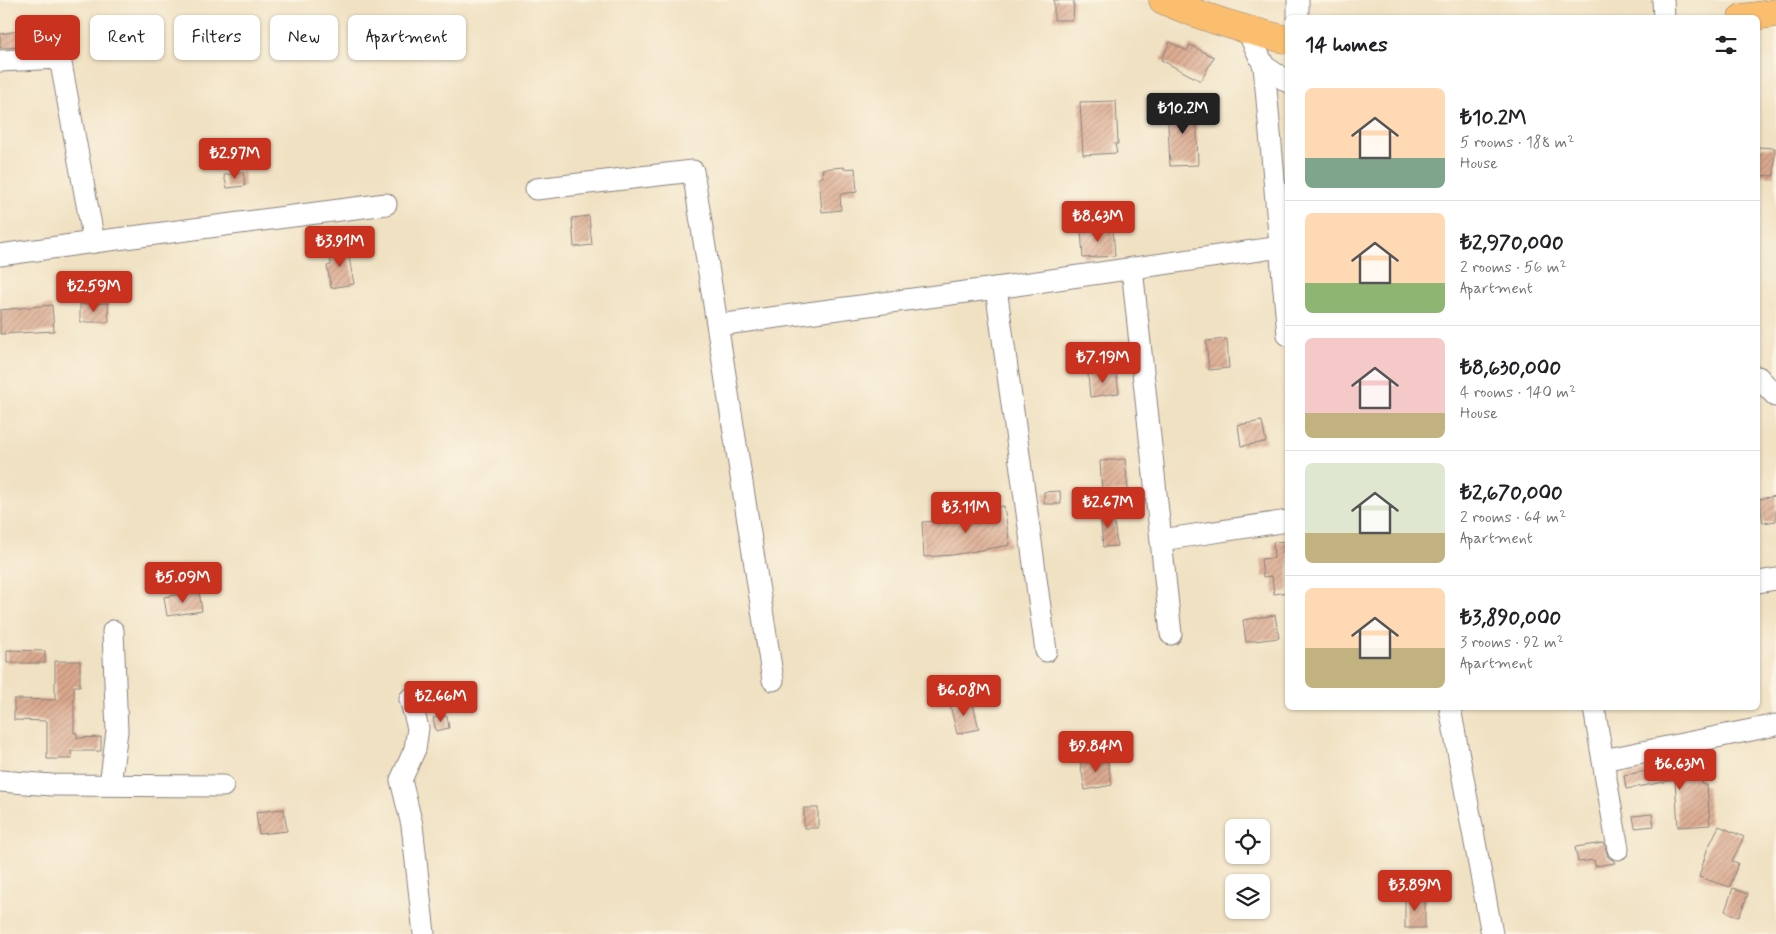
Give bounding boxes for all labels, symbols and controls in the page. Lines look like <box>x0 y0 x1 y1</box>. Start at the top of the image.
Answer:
chip: Buy <box>15 15 80 60</box>
chip: Rent <box>90 15 164 60</box>
chip: Filters <box>174 15 260 60</box>
chip: New <box>270 15 338 60</box>
chip: Apartment <box>348 15 466 60</box>
text: 14 homes <box>1305 31 1388 59</box>
icon: filters <box>1712 31 1740 59</box>
pin: ₺10.2M <box>1142 92 1224 135</box>
text: ₺10.2M <box>1158 98 1208 119</box>
text: ₺10.2M <box>1460 104 1527 132</box>
icon: home <box>1345 108 1405 168</box>
text: 5 rooms · 188 m² <box>1460 132 1574 153</box>
pin: ₺2.97M <box>194 138 276 180</box>
text: ₺2.97M <box>210 143 260 164</box>
text: House <box>1460 153 1498 174</box>
pin: ₺8.63M <box>1057 200 1139 243</box>
text: ₺8.63M <box>1073 206 1123 227</box>
pin: ₺3.91M <box>299 226 381 268</box>
text: ₺2,970,000 <box>1460 229 1564 257</box>
text: ₺3.91M <box>316 231 364 252</box>
icon: home <box>1345 233 1405 293</box>
text: 2 rooms · 56 m² <box>1460 257 1567 278</box>
pin: ₺2.59M <box>53 270 135 313</box>
text: ₺2.59M <box>67 276 121 297</box>
text: Apartment <box>1460 278 1533 299</box>
pin: ₺7.19M <box>1062 342 1144 384</box>
text: ₺7.19M <box>1077 347 1129 368</box>
text: ₺8,630,000 <box>1460 354 1561 382</box>
icon: home <box>1345 358 1405 418</box>
text: 4 rooms · 140 m² <box>1460 382 1576 403</box>
text: House <box>1460 403 1498 424</box>
text: ₺2,670,000 <box>1460 479 1563 507</box>
icon: home <box>1345 483 1405 543</box>
pin: ₺2.67M <box>1067 486 1149 529</box>
pin: ₺3.11M <box>925 492 1007 534</box>
text: ₺2.67M <box>1083 492 1133 513</box>
text: ₺3.11M <box>942 497 990 518</box>
text: 2 rooms · 64 m² <box>1460 507 1566 528</box>
text: Apartment <box>1460 528 1533 549</box>
pin: ₺5.09M <box>142 562 224 604</box>
text: ₺5.09M <box>156 567 210 588</box>
text: ₺3,890,000 <box>1460 604 1561 632</box>
icon: home <box>1345 608 1405 668</box>
text: 3 rooms · 92 m² <box>1460 632 1564 653</box>
text: Apartment <box>1460 653 1533 674</box>
pin: ₺6.08M <box>923 674 1005 717</box>
pin: ₺2.66M <box>400 680 482 723</box>
text: ₺6.08M <box>938 680 990 701</box>
text: ₺2.66M <box>415 686 467 707</box>
pin: ₺9.84M <box>1055 730 1137 773</box>
text: ₺9.84M <box>1069 736 1123 757</box>
pin: ₺6.63M <box>1639 748 1721 791</box>
text: ₺6.63M <box>1655 754 1705 775</box>
map controls <box>1225 819 1270 919</box>
button: locate <box>1225 819 1270 864</box>
pin: ₺3.89M <box>1374 870 1456 912</box>
button: layers <box>1225 874 1270 919</box>
text: ₺3.89M <box>1389 875 1441 896</box>

